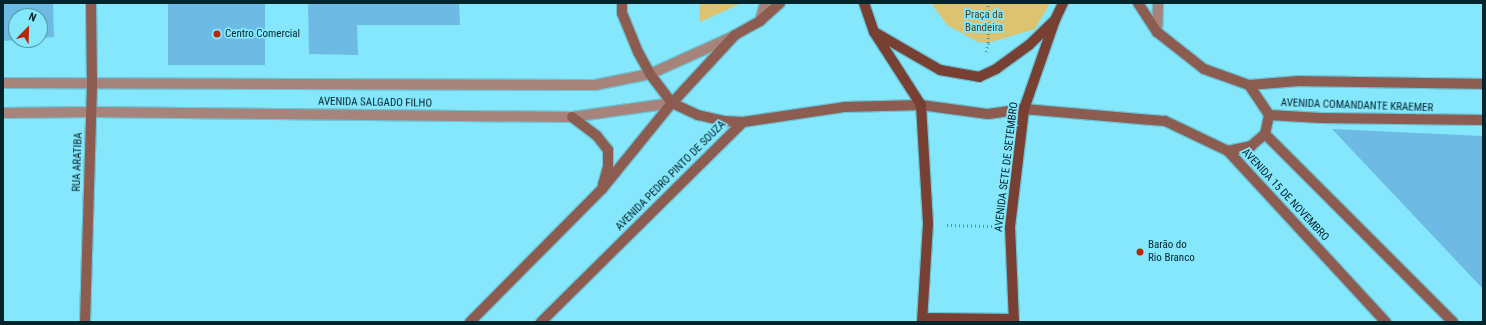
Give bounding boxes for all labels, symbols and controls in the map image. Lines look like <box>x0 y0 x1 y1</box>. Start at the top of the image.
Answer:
north arrow <box>8 8 48 48</box>
park label: Praça da Bandeira <box>965 9 1003 35</box>
text: N <box>27 10 38 25</box>
place label: Centro Comercial <box>225 27 300 41</box>
marker: Centro Comercial <box>212 29 222 39</box>
street label: AVENIDA SALGADO FILHO <box>318 95 432 111</box>
street label: AVENIDA COMANDANTE KRAEMER <box>1280 97 1434 115</box>
street label: AVENIDA SETE DE SETEMBRO <box>992 101 1022 233</box>
street label: AVENIDA PEDRO PINTO DE SOUZA <box>613 118 729 234</box>
street label: RUA ARATIBA <box>70 132 86 192</box>
street label: AVENIDA 15 DE NOVEMBRO <box>1239 146 1331 244</box>
place label: Barão do Rio Branco <box>1148 239 1195 265</box>
marker: Barão do Rio Branco <box>1135 247 1145 257</box>

